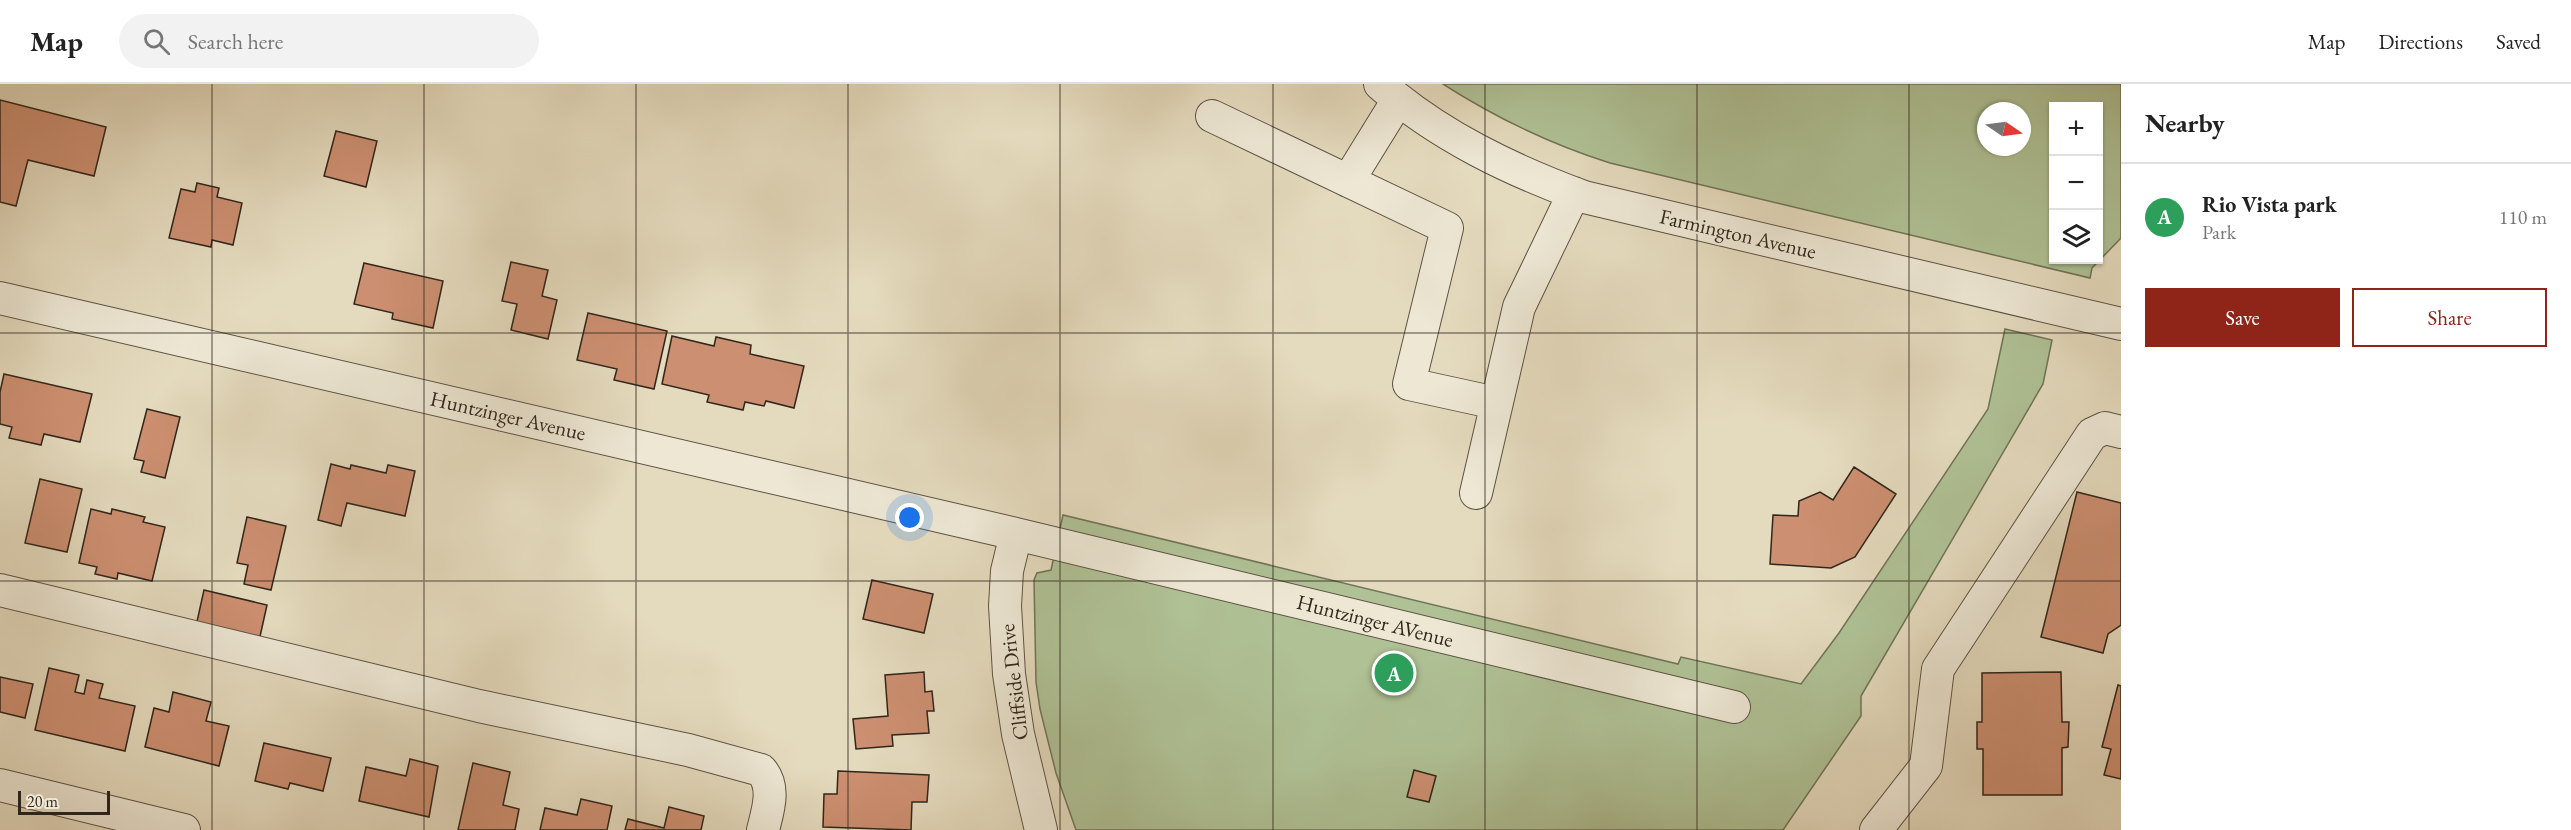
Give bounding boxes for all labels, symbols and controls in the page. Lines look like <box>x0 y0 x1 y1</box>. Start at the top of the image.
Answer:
search box <box>119 14 539 68</box>
text: Map <box>30 23 83 59</box>
icon: search <box>140 25 173 58</box>
text: Search here <box>188 27 283 56</box>
text: Map <box>2308 28 2345 55</box>
text: Directions <box>2378 28 2463 55</box>
text: Saved <box>2496 28 2541 55</box>
north arrow <box>1977 102 2031 156</box>
map controls <box>2049 102 2103 264</box>
button: + <box>2049 102 2103 156</box>
text: Nearby <box>2145 106 2225 140</box>
button: − <box>2049 156 2103 210</box>
text: Rio Vista park <box>2202 190 2337 219</box>
street label: Farmington Avenue <box>1657 202 1819 265</box>
text: A <box>2157 204 2172 230</box>
text: 110 m <box>2499 204 2547 230</box>
button: layers <box>2049 210 2103 264</box>
text: Park <box>2202 219 2236 245</box>
button: Save <box>2145 288 2340 347</box>
button: Share <box>2352 288 2547 347</box>
street label: Huntzinger Avenue <box>428 385 588 447</box>
your location <box>895 503 924 532</box>
street label: Huntzinger AVenue <box>1294 588 1456 653</box>
street label: Cliffside Drive <box>993 622 1034 742</box>
pin: A <box>1374 650 1414 696</box>
scale bar <box>18 788 110 816</box>
text: 20 m <box>27 791 58 812</box>

